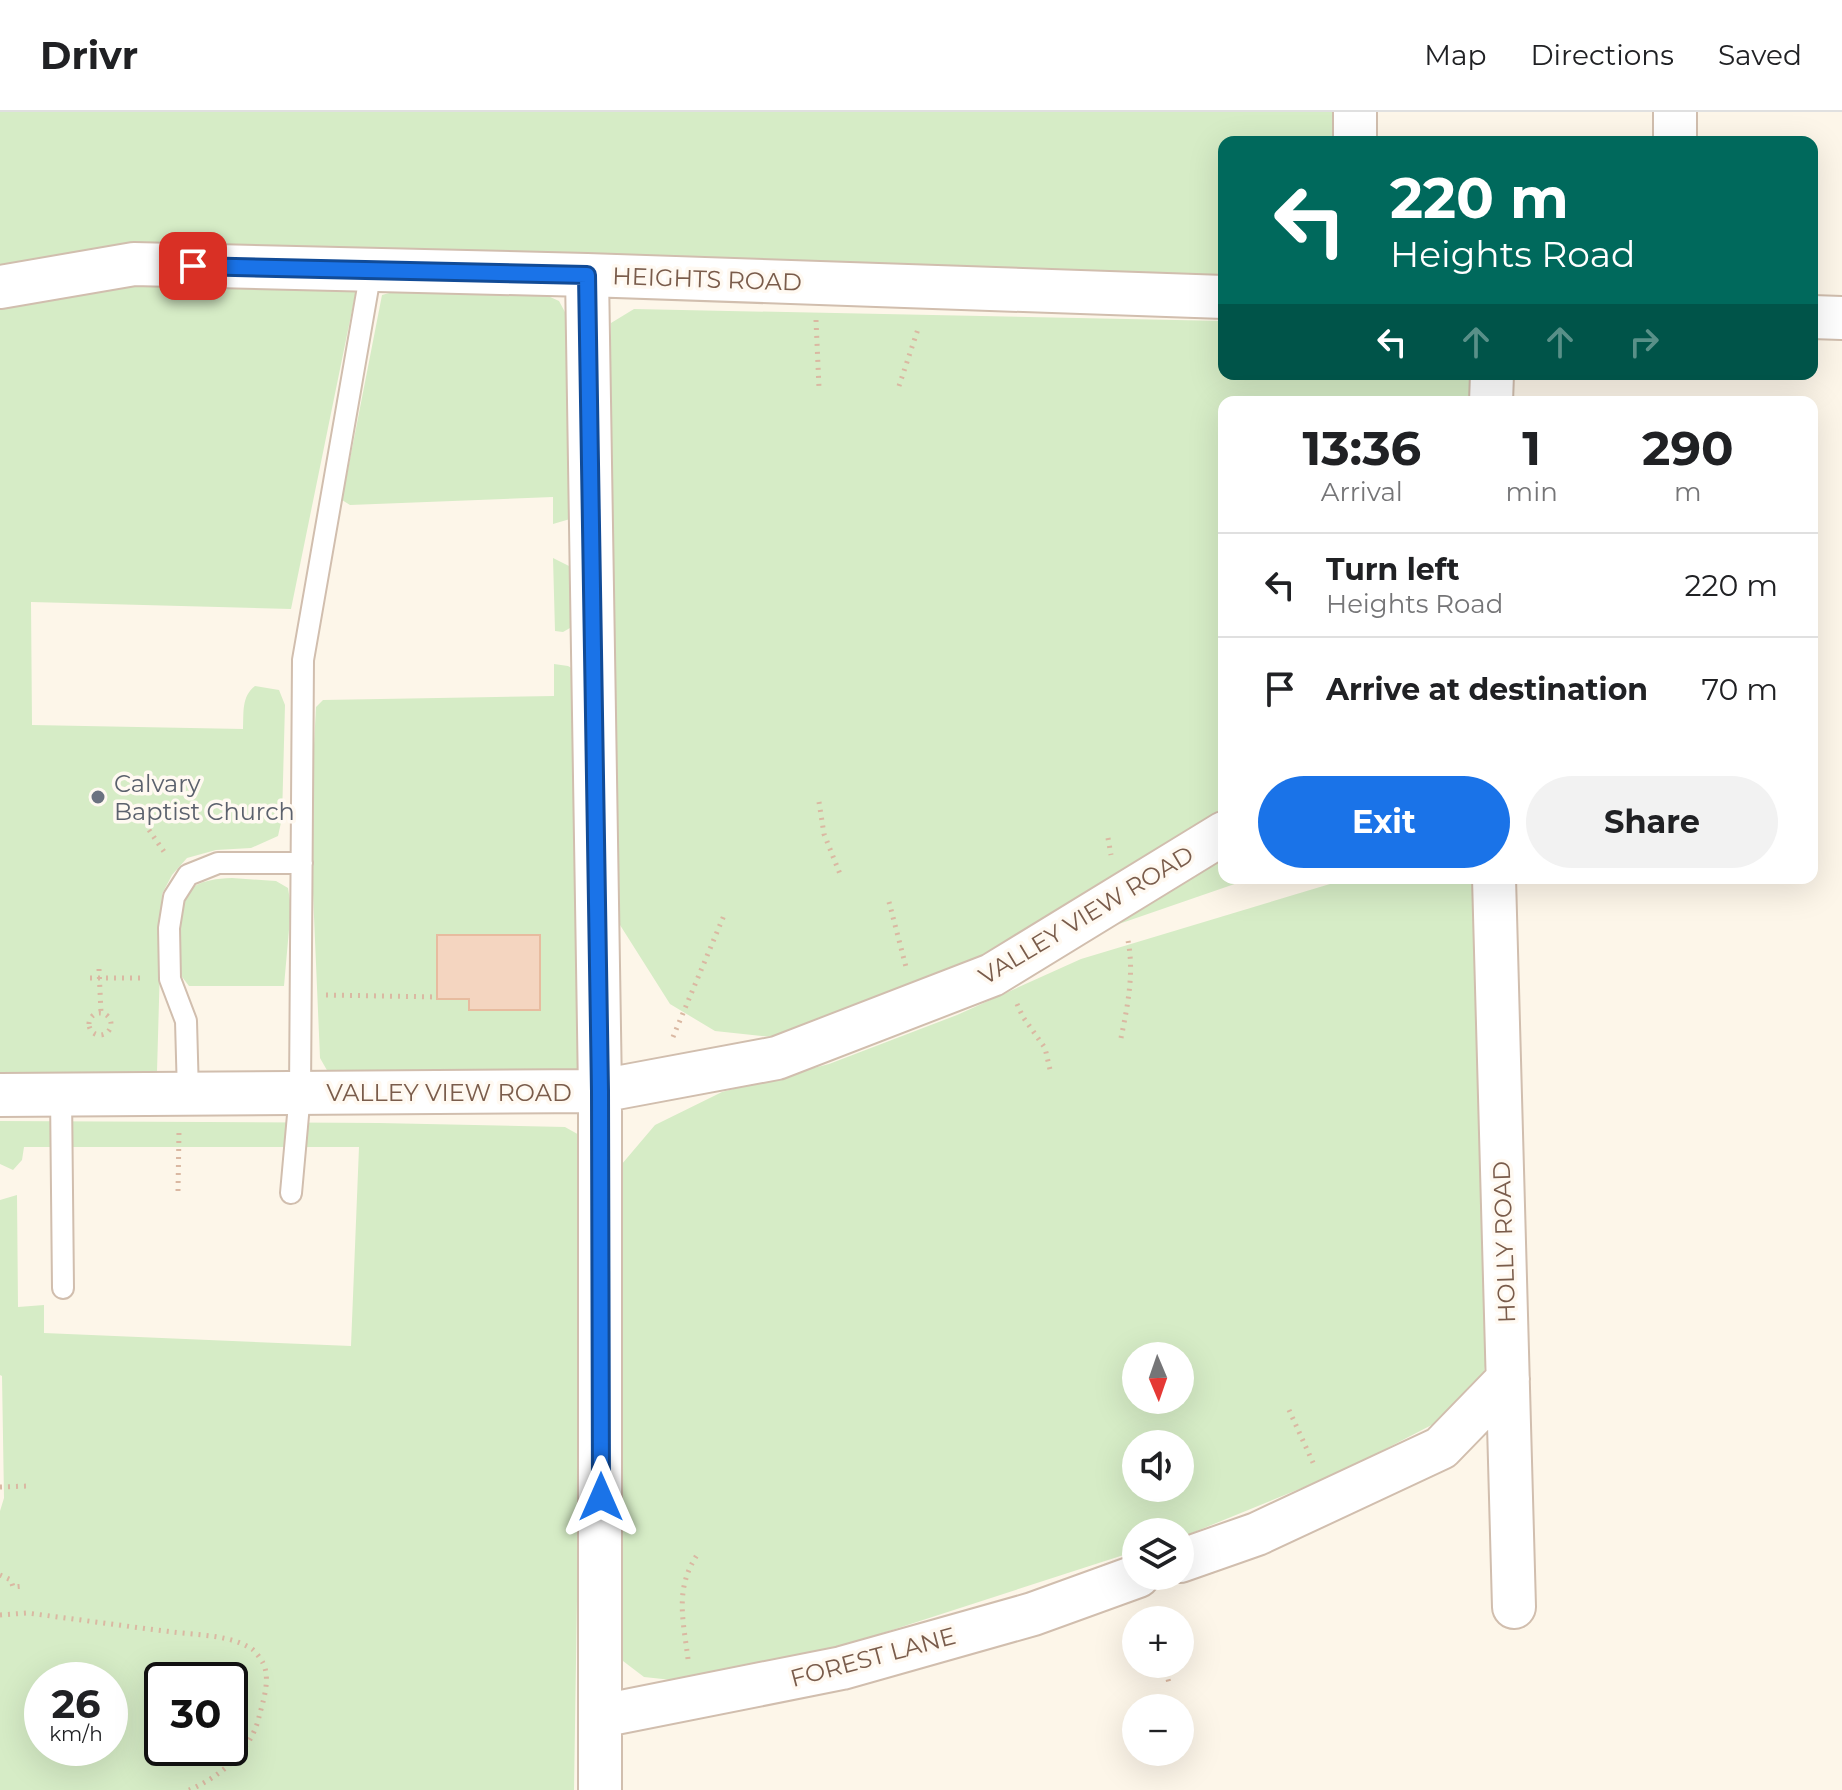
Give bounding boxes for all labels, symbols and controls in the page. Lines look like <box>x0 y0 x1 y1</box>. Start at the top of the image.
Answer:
text: Drivr <box>40 32 138 79</box>
text: Map <box>1424 38 1486 72</box>
text: Directions <box>1530 38 1674 72</box>
text: Saved <box>1718 38 1802 72</box>
text: 220 m <box>1390 164 1569 232</box>
icon: left <box>1258 168 1362 272</box>
pin <box>159 232 227 300</box>
text: Heights Road <box>1390 232 1635 276</box>
icon: arrive <box>171 244 215 288</box>
street label: HEIGHTS ROAD <box>612 261 802 297</box>
icon: left <box>1370 320 1414 364</box>
icon: ahead <box>1454 320 1498 364</box>
icon: ahead <box>1538 320 1582 364</box>
icon: right <box>1622 320 1666 364</box>
text: 13:36 <box>1302 419 1421 477</box>
text: 1 <box>1522 419 1541 477</box>
text: 290 <box>1642 419 1734 477</box>
text: Arrival <box>1321 476 1403 508</box>
text: min <box>1506 476 1558 508</box>
text: m <box>1674 476 1702 508</box>
text: Turn left <box>1326 551 1459 588</box>
icon: left <box>1258 563 1302 607</box>
text: 220 m <box>1684 567 1778 604</box>
text: Heights Road <box>1326 588 1503 620</box>
icon: arrive <box>1258 667 1302 711</box>
text: Arrive at destination <box>1326 671 1648 708</box>
text: 70 m <box>1701 671 1778 708</box>
place label: Calvary Baptist Church <box>114 769 295 826</box>
button: Exit <box>1258 776 1510 868</box>
button: Share <box>1526 776 1778 868</box>
marker: Calvary Baptist Church <box>89 788 107 806</box>
street label: VALLEY VIEW ROAD <box>973 839 1199 991</box>
street label: VALLEY VIEW ROAD <box>326 1078 572 1107</box>
street label: HOLLY ROAD <box>1487 1161 1521 1323</box>
north arrow <box>1122 1342 1194 1414</box>
map controls <box>1122 1342 1194 1766</box>
button: sound <box>1122 1430 1194 1502</box>
position arrow <box>559 1455 643 1539</box>
button: layers <box>1122 1518 1194 1590</box>
button: + <box>1122 1606 1194 1678</box>
street label: FOREST LANE <box>787 1621 959 1693</box>
speed limit sign: 30 <box>144 1662 248 1766</box>
text: 26 <box>51 1679 101 1728</box>
button: − <box>1122 1694 1194 1766</box>
text: km/h <box>49 1722 103 1746</box>

